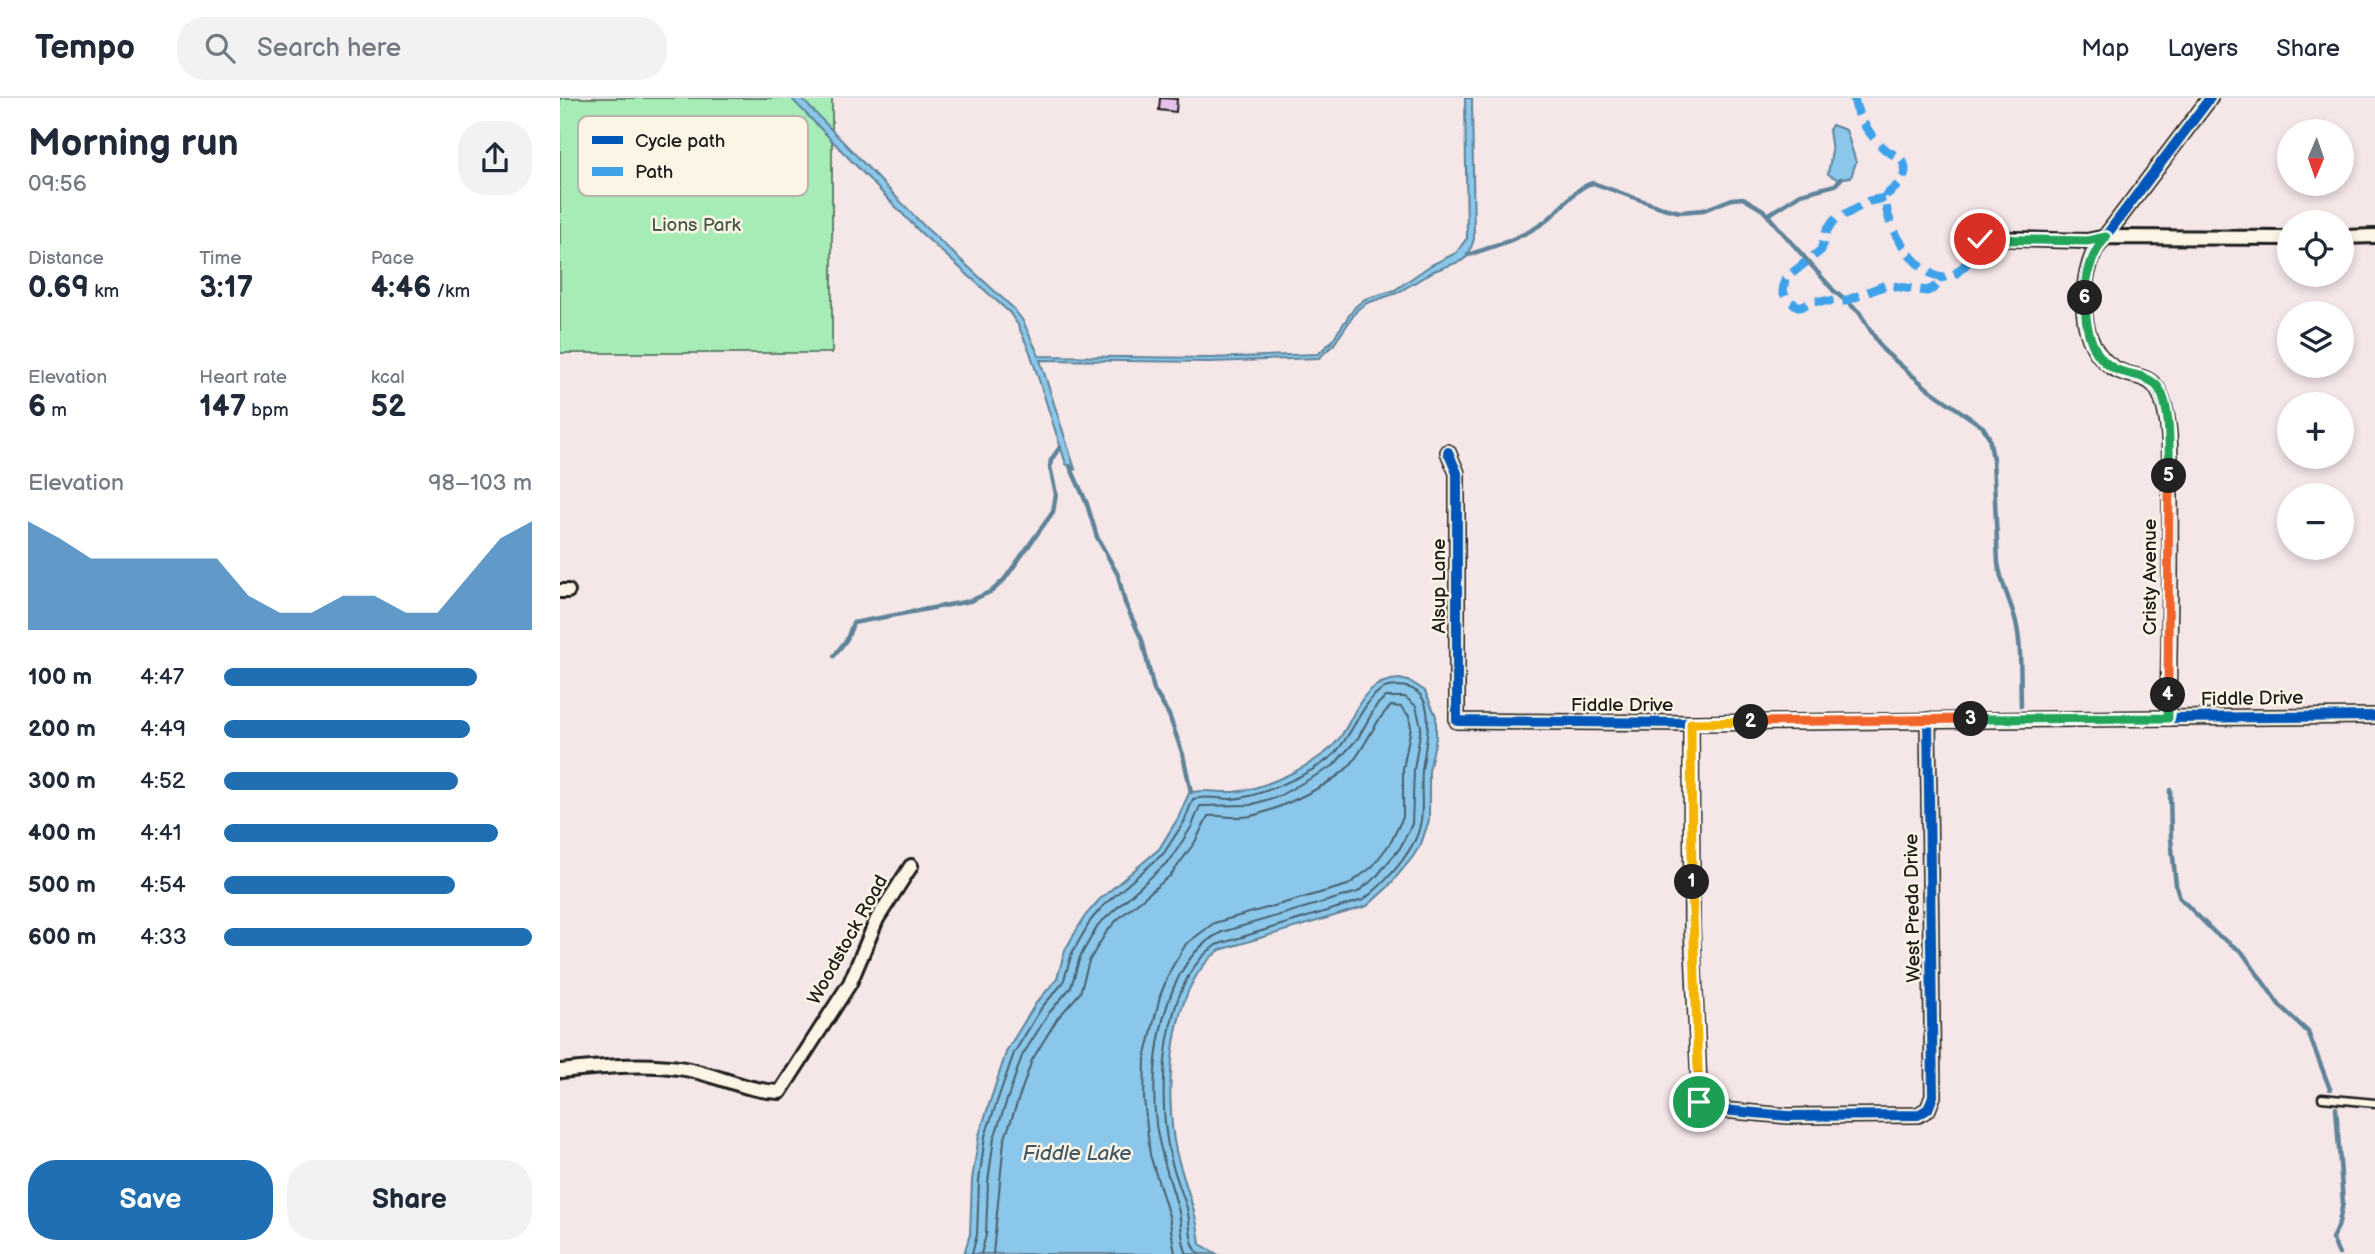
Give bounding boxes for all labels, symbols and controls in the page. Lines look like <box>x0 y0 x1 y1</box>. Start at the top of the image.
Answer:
search box <box>177 17 667 80</box>
text: Tempo <box>35 28 135 68</box>
icon: search <box>201 29 239 67</box>
text: Search here <box>257 33 401 64</box>
text: Map <box>2081 34 2129 63</box>
text: Layers <box>2167 34 2238 63</box>
text: Share <box>2276 34 2340 63</box>
legend <box>578 116 808 196</box>
north arrow <box>2277 119 2354 196</box>
map controls <box>2277 119 2354 560</box>
text: Morning run <box>28 121 239 166</box>
button: share <box>458 121 532 195</box>
text: Cycle path <box>635 130 725 153</box>
text: Path <box>635 161 673 184</box>
text: 09:56 <box>28 170 87 198</box>
pin <box>1950 209 2010 269</box>
button: locate <box>2277 210 2354 287</box>
park label: Lions Park <box>651 214 741 237</box>
icon: check <box>1961 220 1999 258</box>
text: Distance <box>28 247 104 270</box>
text: Time <box>199 247 241 270</box>
text: Pace <box>371 247 414 270</box>
text: 0.69 <box>28 270 89 306</box>
text: 3:17 <box>199 270 253 306</box>
text: 4:46 <box>371 270 431 306</box>
text: km <box>89 280 119 303</box>
text: /km <box>431 280 470 303</box>
pin: 6 <box>2068 280 2102 316</box>
text: 6 <box>2079 286 2090 309</box>
button: layers <box>2277 301 2354 378</box>
text: Elevation <box>28 366 107 389</box>
text: Heart rate <box>199 366 287 389</box>
text: kcal <box>371 366 405 389</box>
text: 6 <box>28 389 46 425</box>
text: 147 <box>199 389 246 425</box>
text: 52 <box>371 389 406 425</box>
button: + <box>2277 392 2354 469</box>
text: m <box>46 399 67 422</box>
text: bpm <box>246 399 289 422</box>
pin: 5 <box>2152 458 2186 494</box>
text: 5 <box>2163 464 2174 487</box>
text: Elevation <box>28 469 124 497</box>
text: 98–103 m <box>428 469 532 497</box>
button: − <box>2277 483 2354 560</box>
street label: Cristy Avenue <box>2139 519 2162 635</box>
street label: Alsup Lane <box>1428 538 1451 634</box>
text: 100 m <box>28 663 92 691</box>
text: 4:47 <box>140 663 184 691</box>
pin: 4 <box>2150 678 2186 712</box>
text: 4 <box>2162 683 2173 706</box>
street label: Fiddle Drive <box>2200 687 2304 711</box>
street label: Fiddle Drive <box>1571 694 1673 717</box>
pin: 3 <box>1954 702 1988 736</box>
pin: 2 <box>1734 704 1768 740</box>
text: 3 <box>1965 707 1976 730</box>
text: 2 <box>1745 710 1756 733</box>
text: 200 m <box>28 715 96 743</box>
text: 4:49 <box>140 715 186 743</box>
text: 300 m <box>28 767 96 795</box>
text: 4:52 <box>140 767 185 795</box>
text: 400 m <box>28 819 96 847</box>
text: 4:41 <box>140 819 182 847</box>
street label: West Preda Drive <box>1900 833 1926 983</box>
pin: 1 <box>1674 864 1710 900</box>
text: 1 <box>1688 870 1696 893</box>
text: 500 m <box>28 871 96 899</box>
text: 4:54 <box>140 871 186 899</box>
street label: Woodstock Road <box>803 871 893 1009</box>
text: 600 m <box>28 923 96 951</box>
text: 4:33 <box>140 923 187 951</box>
pin <box>1669 1072 1729 1132</box>
icon: arrive <box>1680 1083 1718 1121</box>
water label: Fiddle Lake <box>1022 1141 1132 1166</box>
button: Save <box>28 1160 273 1240</box>
button: Share <box>287 1160 532 1240</box>

